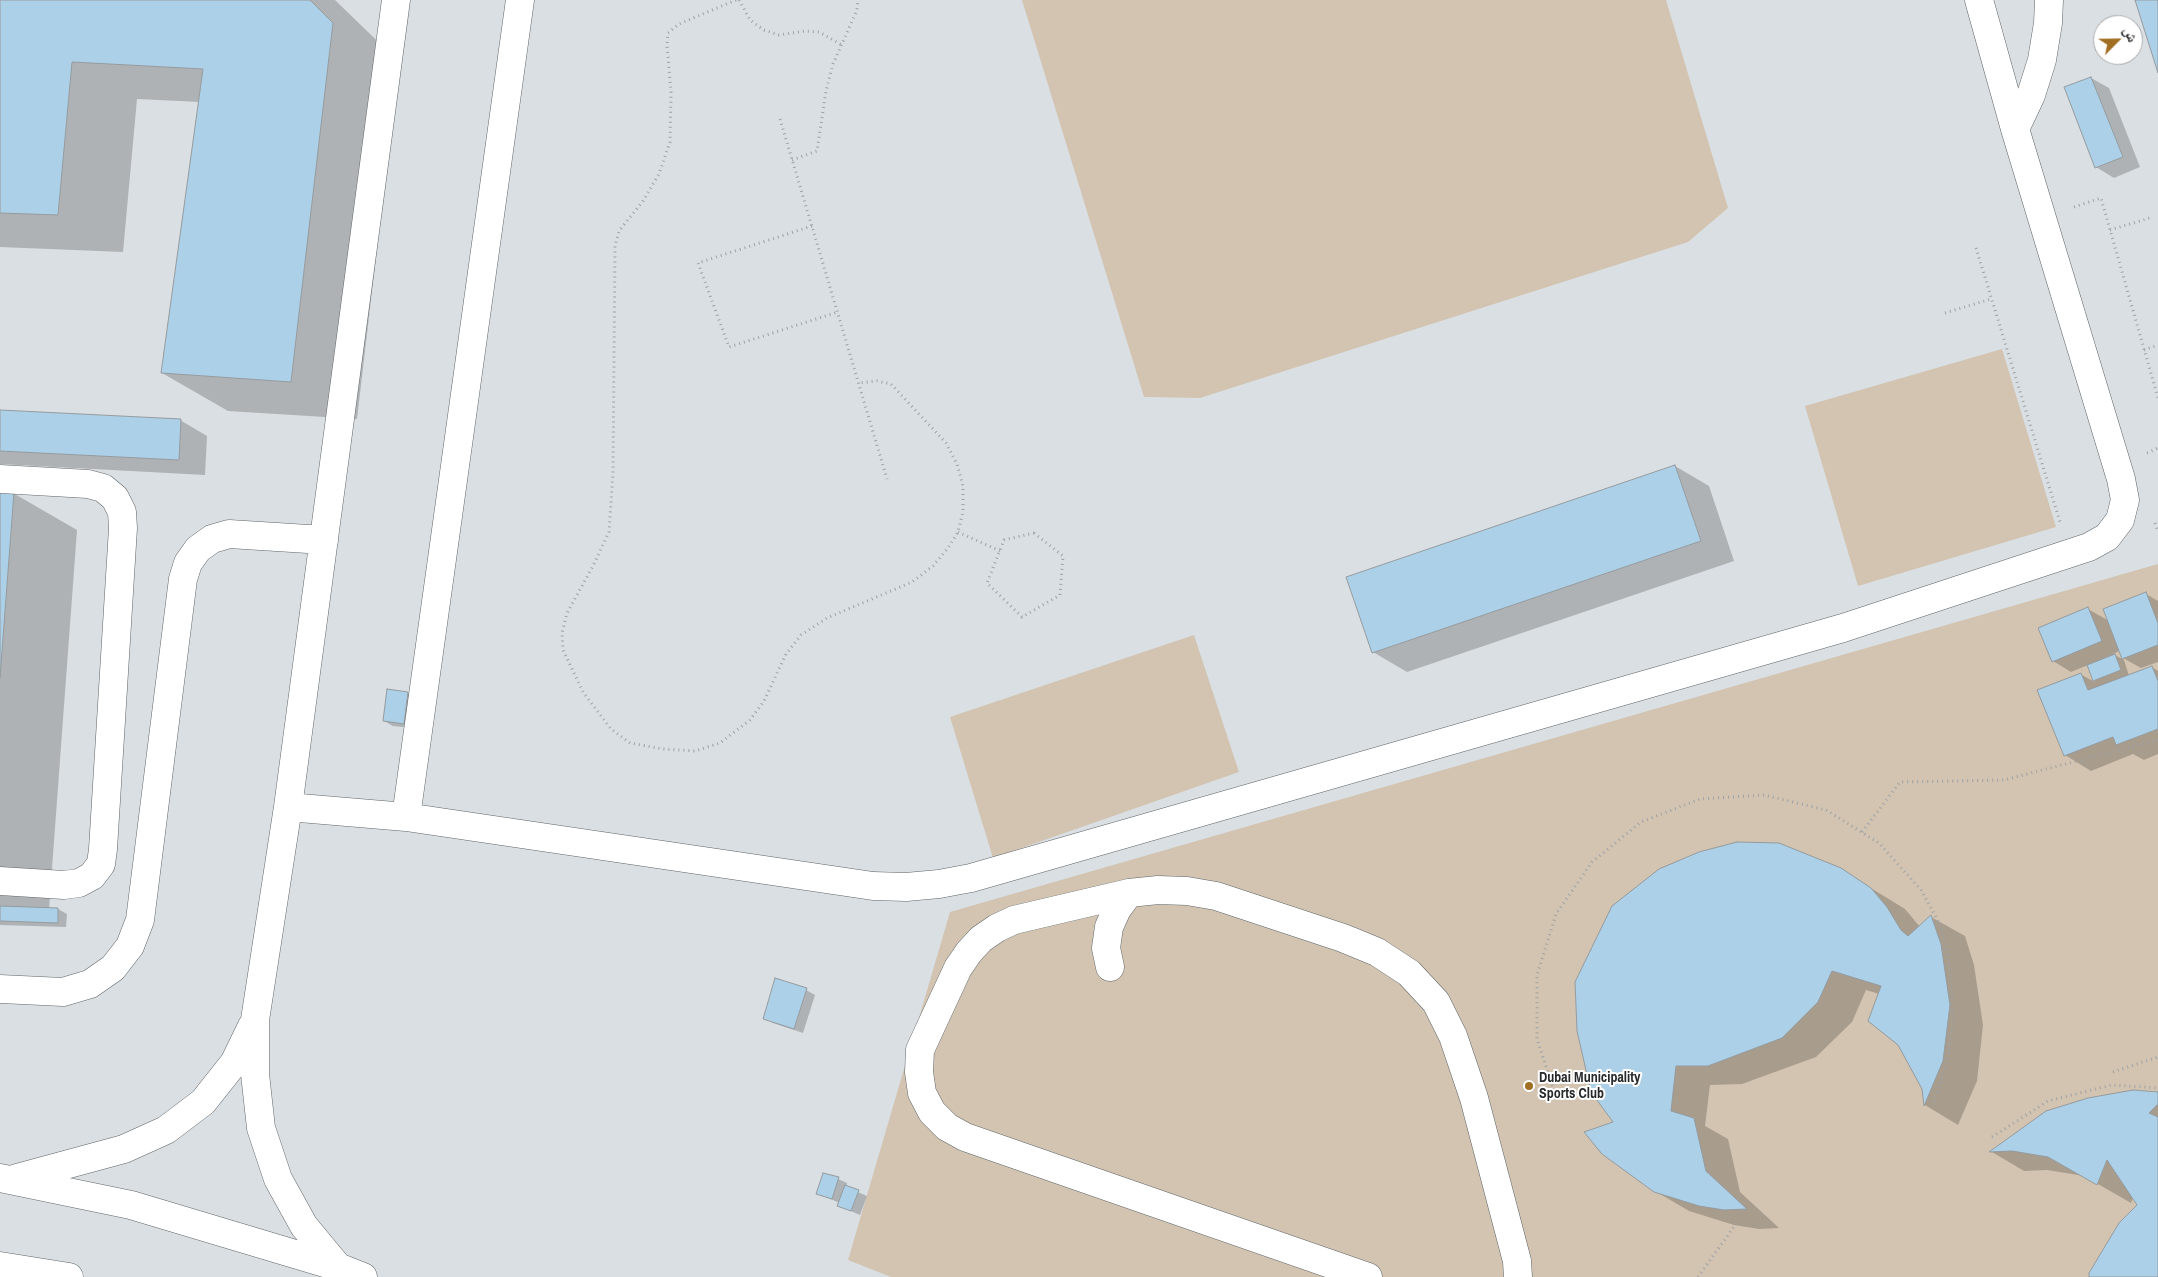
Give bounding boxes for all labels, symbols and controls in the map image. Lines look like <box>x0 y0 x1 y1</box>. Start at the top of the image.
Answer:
north arrow <box>2093 15 2143 65</box>
text: ش <box>2120 24 2142 45</box>
place label: Dubai Municipality Sports Club <box>1539 1070 1640 1102</box>
marker: Dubai Municipality Sports Club <box>1523 1080 1535 1092</box>

